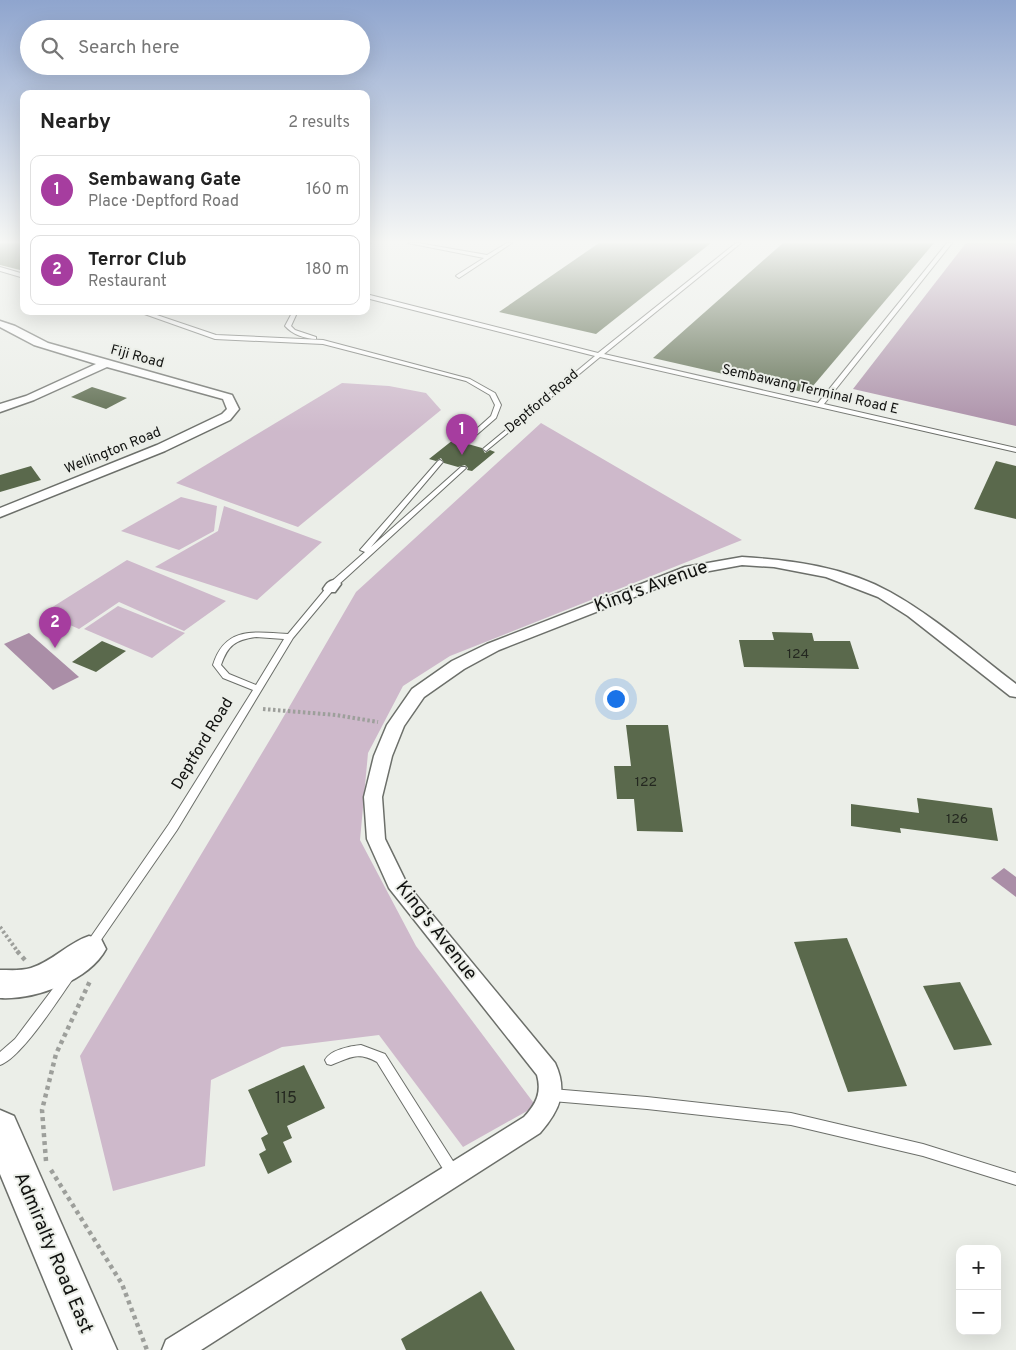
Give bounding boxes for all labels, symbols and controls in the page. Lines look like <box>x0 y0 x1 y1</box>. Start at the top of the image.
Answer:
search box <box>20 20 370 75</box>
icon: search <box>38 34 66 62</box>
text: Search here <box>78 36 180 60</box>
text: Nearby <box>40 109 111 136</box>
text: 2 results <box>288 113 350 133</box>
text: Sembawang Gate <box>88 168 241 192</box>
text: 1 <box>54 180 60 200</box>
text: 160 m <box>306 180 349 200</box>
text: Place · Deptford Road <box>88 192 239 212</box>
text: Terror Club <box>88 248 187 272</box>
text: 2 <box>52 260 62 280</box>
text: 180 m <box>306 260 349 280</box>
text: Restaurant <box>88 272 167 292</box>
street label: Fiji Road <box>108 342 166 372</box>
street label: Sembawang Terminal Road E <box>720 361 900 419</box>
street label: Deptford Road <box>502 366 582 438</box>
pin: 1 <box>446 414 478 455</box>
street label: Wellington Road <box>62 424 164 478</box>
street label: King's Avenue <box>591 555 711 619</box>
pin: 2 <box>39 607 71 648</box>
house number: 124 <box>787 646 809 663</box>
your location <box>603 686 629 712</box>
street label: Deptford Road <box>168 694 238 794</box>
house number: 122 <box>635 774 657 791</box>
house number: 126 <box>946 811 968 828</box>
street label: King's Avenue <box>390 877 482 985</box>
house number: 115 <box>275 1089 297 1109</box>
street label: Admiralty Road East <box>8 1169 98 1337</box>
map controls <box>956 1245 1001 1335</box>
button: + <box>956 1245 1001 1290</box>
button: − <box>956 1290 1001 1335</box>

